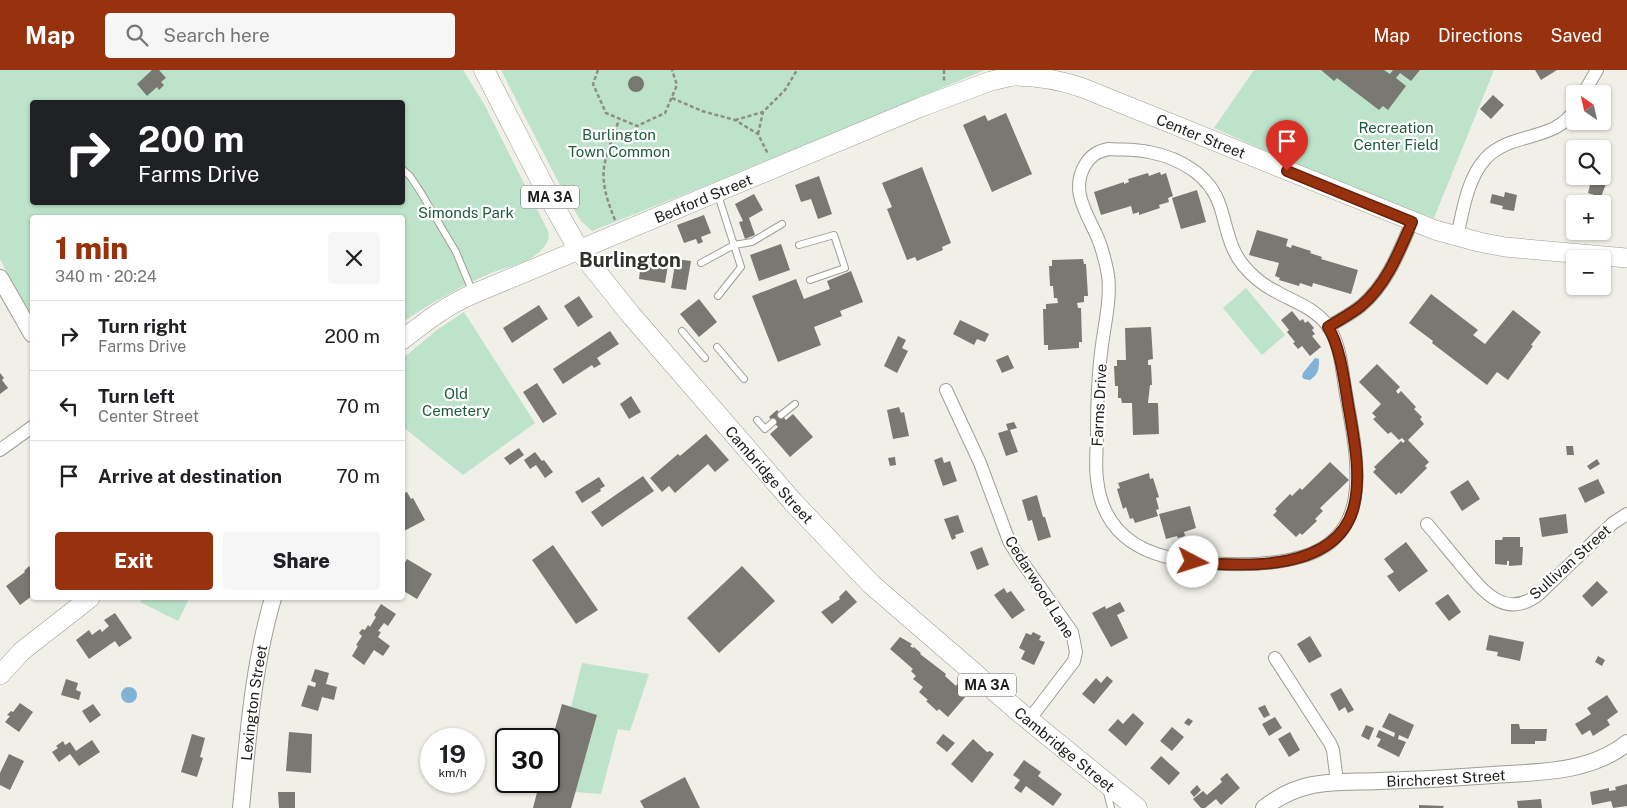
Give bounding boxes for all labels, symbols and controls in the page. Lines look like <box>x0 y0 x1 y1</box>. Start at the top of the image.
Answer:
search box <box>105 13 455 58</box>
text: Map <box>25 21 75 49</box>
icon: search <box>123 21 151 49</box>
text: Search here <box>163 24 270 46</box>
text: Map <box>1373 25 1410 46</box>
text: Directions <box>1438 25 1523 46</box>
text: Saved <box>1551 25 1602 46</box>
north arrow <box>1566 85 1611 130</box>
map controls <box>1566 85 1611 295</box>
street label: Center Street <box>1154 110 1248 161</box>
text: 200 m <box>138 119 244 160</box>
park label: Recreation Center Field <box>1353 119 1439 153</box>
icon: right <box>55 120 120 185</box>
pin <box>1266 120 1308 171</box>
park label: Burlington Town Common <box>568 126 670 160</box>
icon: arrive <box>1273 127 1301 155</box>
button: search <box>1566 140 1611 185</box>
text: Farms Drive <box>138 161 260 187</box>
street label: Bedford Street <box>652 170 754 226</box>
road number: MA 3A <box>521 185 579 208</box>
button: + <box>1566 195 1611 240</box>
park label: Simonds Park <box>418 204 514 221</box>
text: 1 min <box>55 230 128 266</box>
button: close <box>328 232 380 284</box>
district label: Burlington <box>579 248 681 272</box>
button: − <box>1566 250 1611 295</box>
text: 340 m · 20:24 <box>55 267 157 286</box>
text: Turn right <box>98 315 187 337</box>
icon: right <box>55 322 83 350</box>
text: 200 m <box>324 325 380 347</box>
text: Farms Drive <box>98 337 186 356</box>
street label: Farms Drive <box>1088 363 1110 447</box>
text: Turn left <box>98 385 175 407</box>
park label: Old Cemetery <box>422 385 490 419</box>
icon: left <box>55 392 83 420</box>
text: 70 m <box>336 395 380 417</box>
text: Center Street <box>98 407 199 426</box>
street label: Cambridge Street <box>722 422 817 527</box>
icon: arrive <box>55 462 83 490</box>
text: Arrive at destination <box>98 465 282 487</box>
text: 70 m <box>336 465 380 487</box>
street label: Sullivan Street <box>1526 521 1614 603</box>
button: Exit <box>55 532 213 590</box>
button: Share <box>223 532 380 590</box>
street label: Cedarwood Lane <box>1002 533 1078 641</box>
position arrow <box>1166 535 1218 587</box>
street label: Lexington Street <box>237 643 270 762</box>
road number: MA 3A <box>958 674 1016 696</box>
street label: Cambridge Street <box>1011 703 1118 795</box>
speed limit sign: 30 <box>495 728 560 793</box>
text: 19 <box>439 739 466 769</box>
text: km/h <box>438 766 467 780</box>
street label: Birchcrest Street <box>1386 766 1506 789</box>

